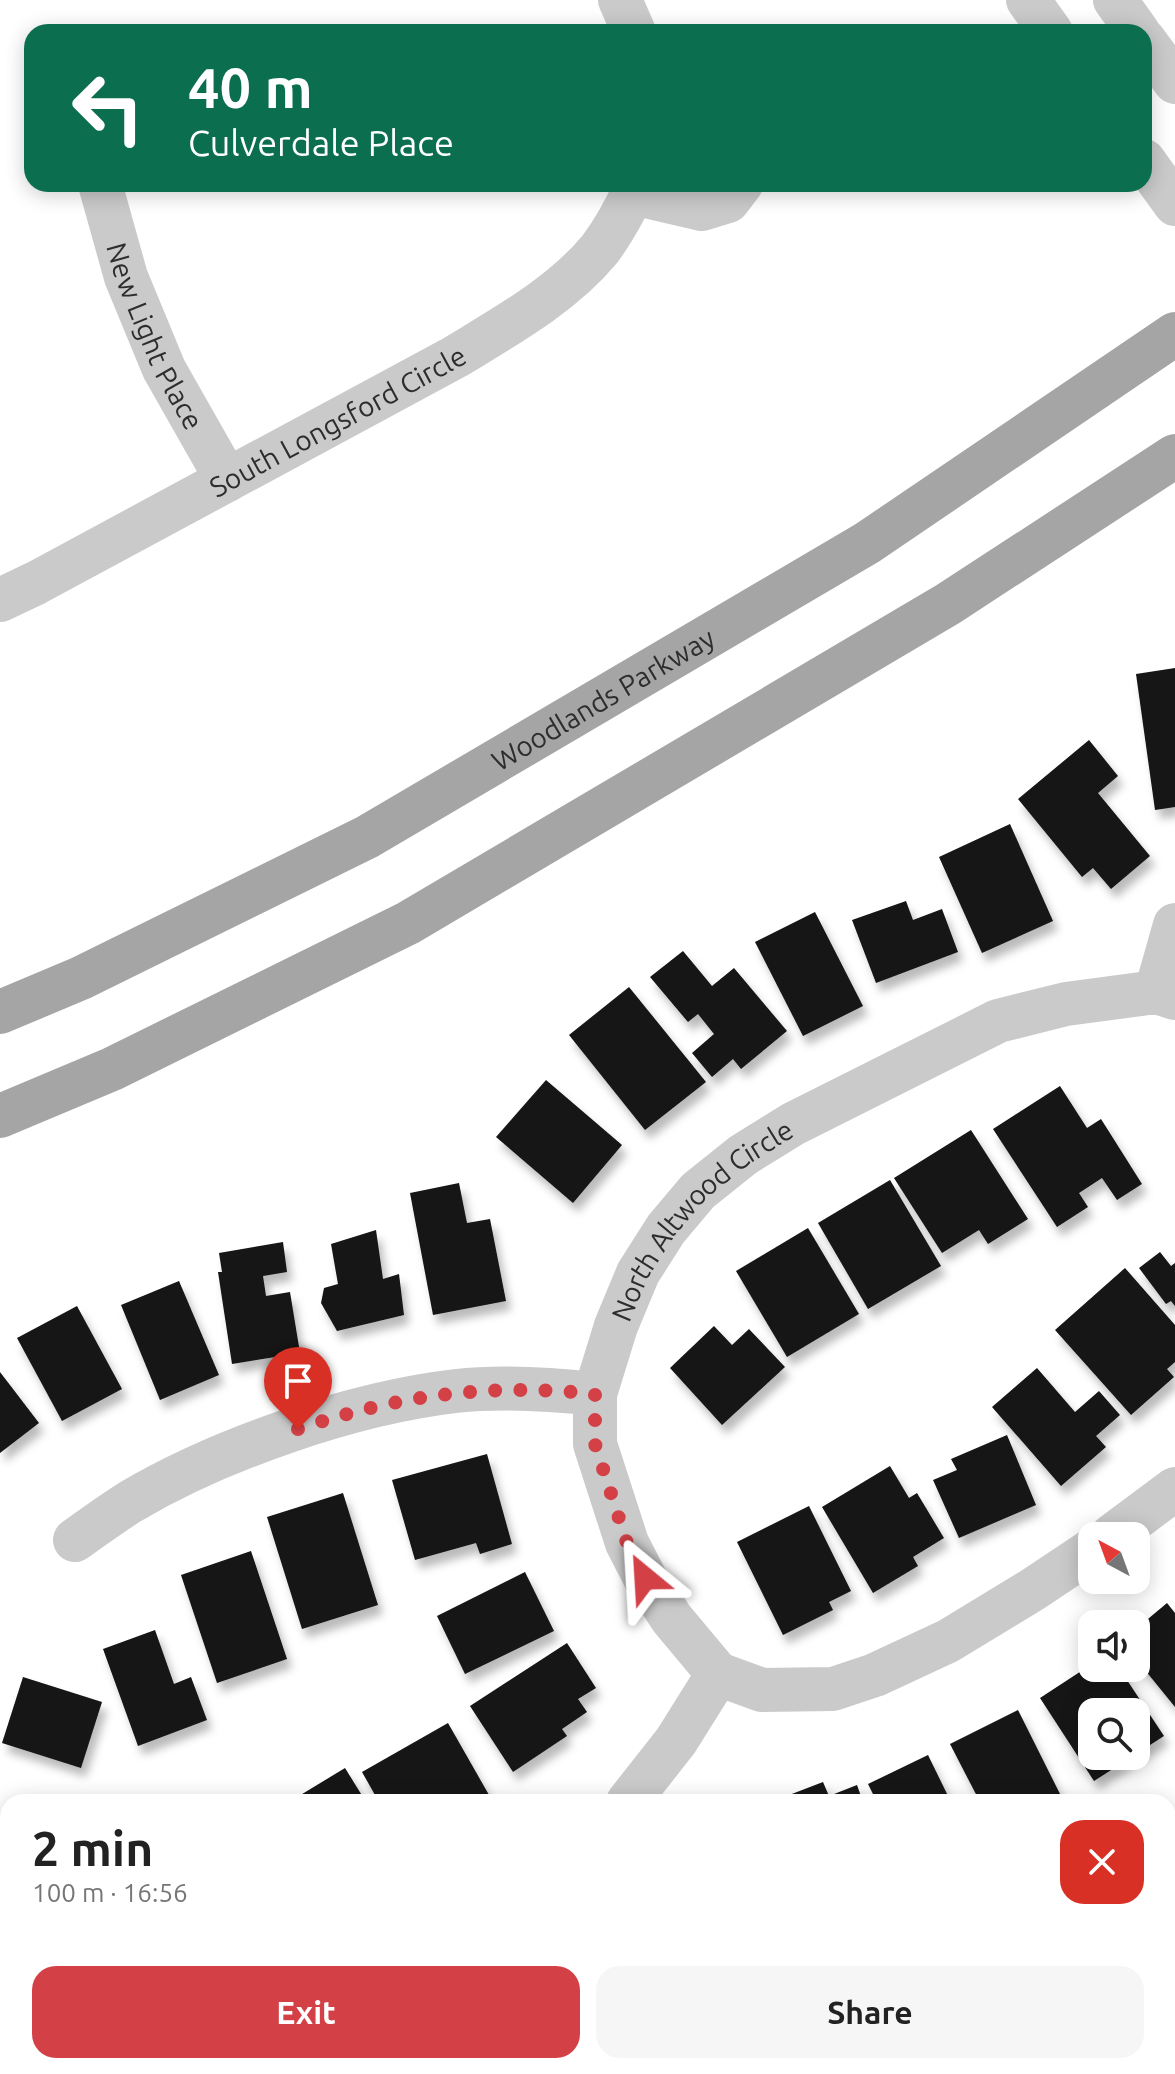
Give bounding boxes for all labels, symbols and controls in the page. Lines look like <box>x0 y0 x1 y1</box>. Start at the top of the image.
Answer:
icon: left <box>56 56 160 160</box>
text: 40 m <box>188 56 313 119</box>
text: Culverdale Place <box>188 122 454 163</box>
street label: New Light Place <box>102 239 210 434</box>
street label: South Longsford Circle <box>204 339 471 502</box>
street label: Woodlands Parkway <box>486 621 719 776</box>
street label: North Altwood Circle <box>604 1113 798 1325</box>
pin <box>264 1347 332 1429</box>
icon: arrive <box>276 1359 320 1403</box>
north arrow <box>1078 1522 1150 1594</box>
map controls <box>1078 1522 1150 1770</box>
position arrow <box>603 1536 687 1620</box>
button: sound <box>1078 1610 1150 1682</box>
button: search <box>1078 1698 1150 1770</box>
button: close <box>1060 1820 1144 1904</box>
text: 2 min <box>32 1821 153 1875</box>
text: 100 m · 16:56 <box>32 1878 188 1907</box>
button: Exit <box>32 1966 580 2058</box>
button: Share <box>596 1966 1144 2058</box>

